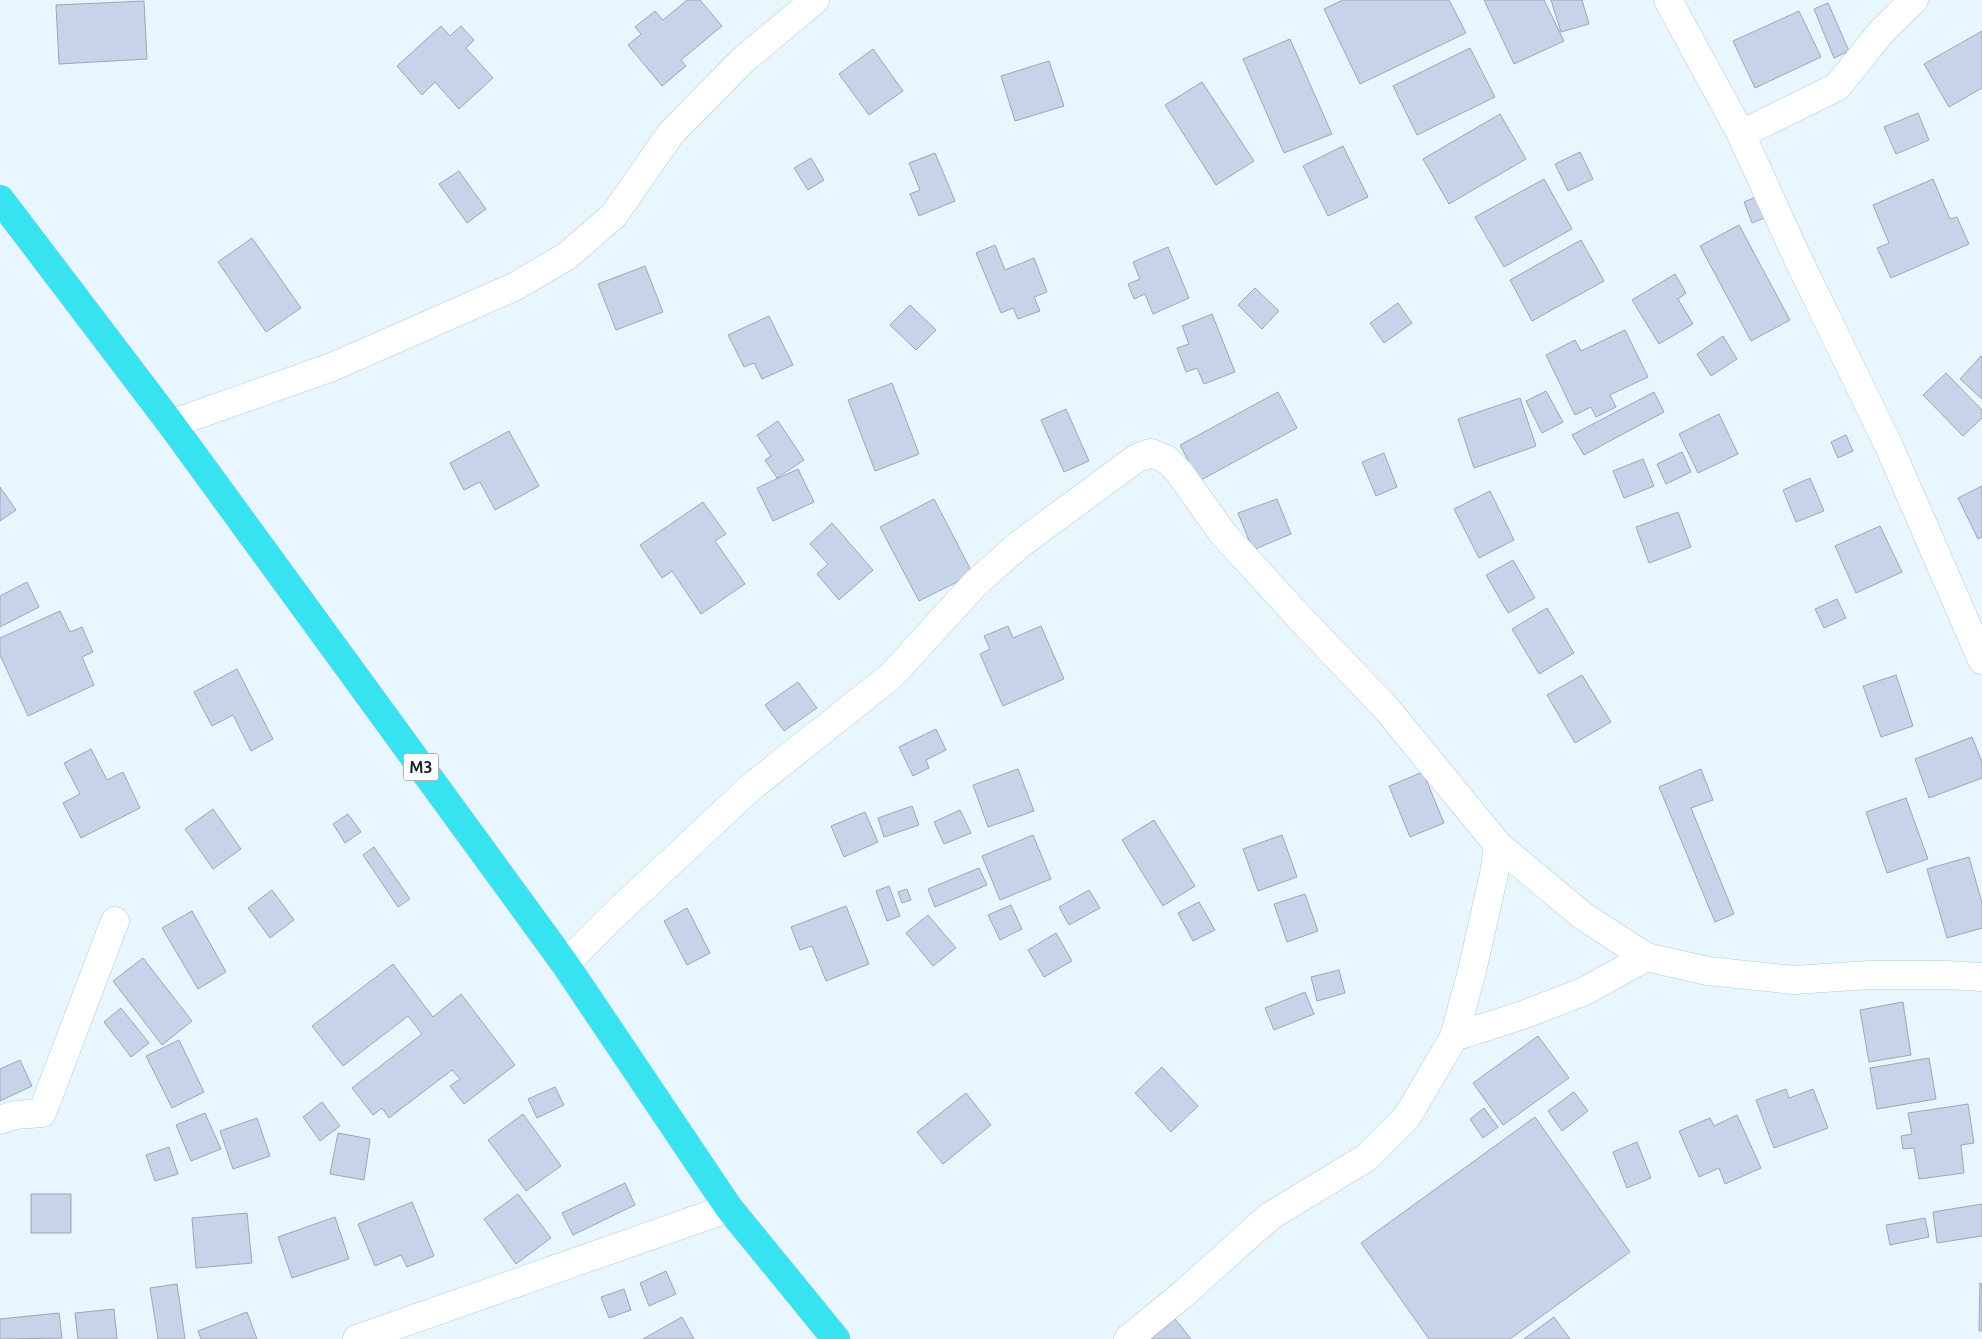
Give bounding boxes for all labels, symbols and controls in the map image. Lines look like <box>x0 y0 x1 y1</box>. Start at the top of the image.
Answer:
road number: M3 <box>404 754 438 780</box>

